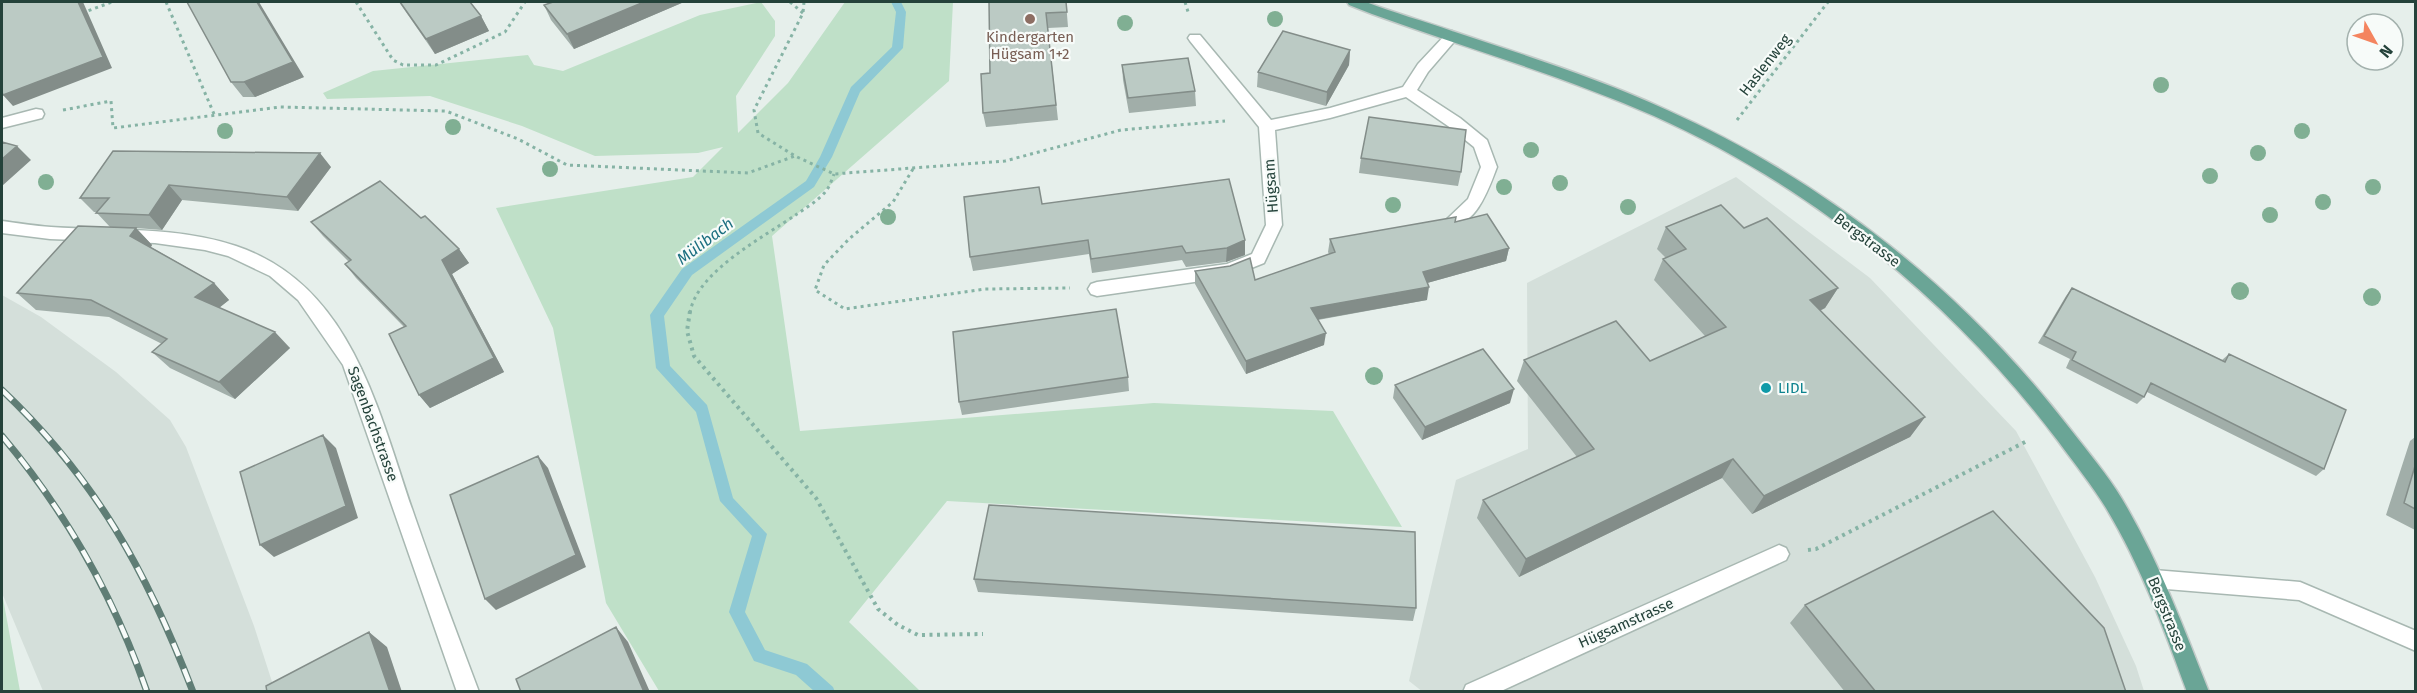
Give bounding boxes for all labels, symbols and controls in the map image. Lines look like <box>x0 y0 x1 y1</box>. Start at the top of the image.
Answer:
marker: Kindergarten Hügsam 1+2 <box>1023 12 1037 26</box>
north arrow <box>2345 12 2405 72</box>
place label: Kindergarten Hügsam 1+2 <box>986 28 1074 63</box>
street label: Haslenweg <box>1735 30 1795 99</box>
text: N <box>2375 41 2397 61</box>
street label: Hügsam <box>1260 158 1282 214</box>
street label: Bergstrasse <box>1830 209 1904 271</box>
water label: Mülibach <box>673 214 737 268</box>
street label: Sagenbachstrasse <box>344 364 402 484</box>
place label: LIDL <box>1778 379 1808 397</box>
marker: LIDL <box>1759 381 1773 395</box>
street label: Bergstrasse <box>2144 574 2190 654</box>
street label: Hügsamstrasse <box>1576 594 1676 652</box>

